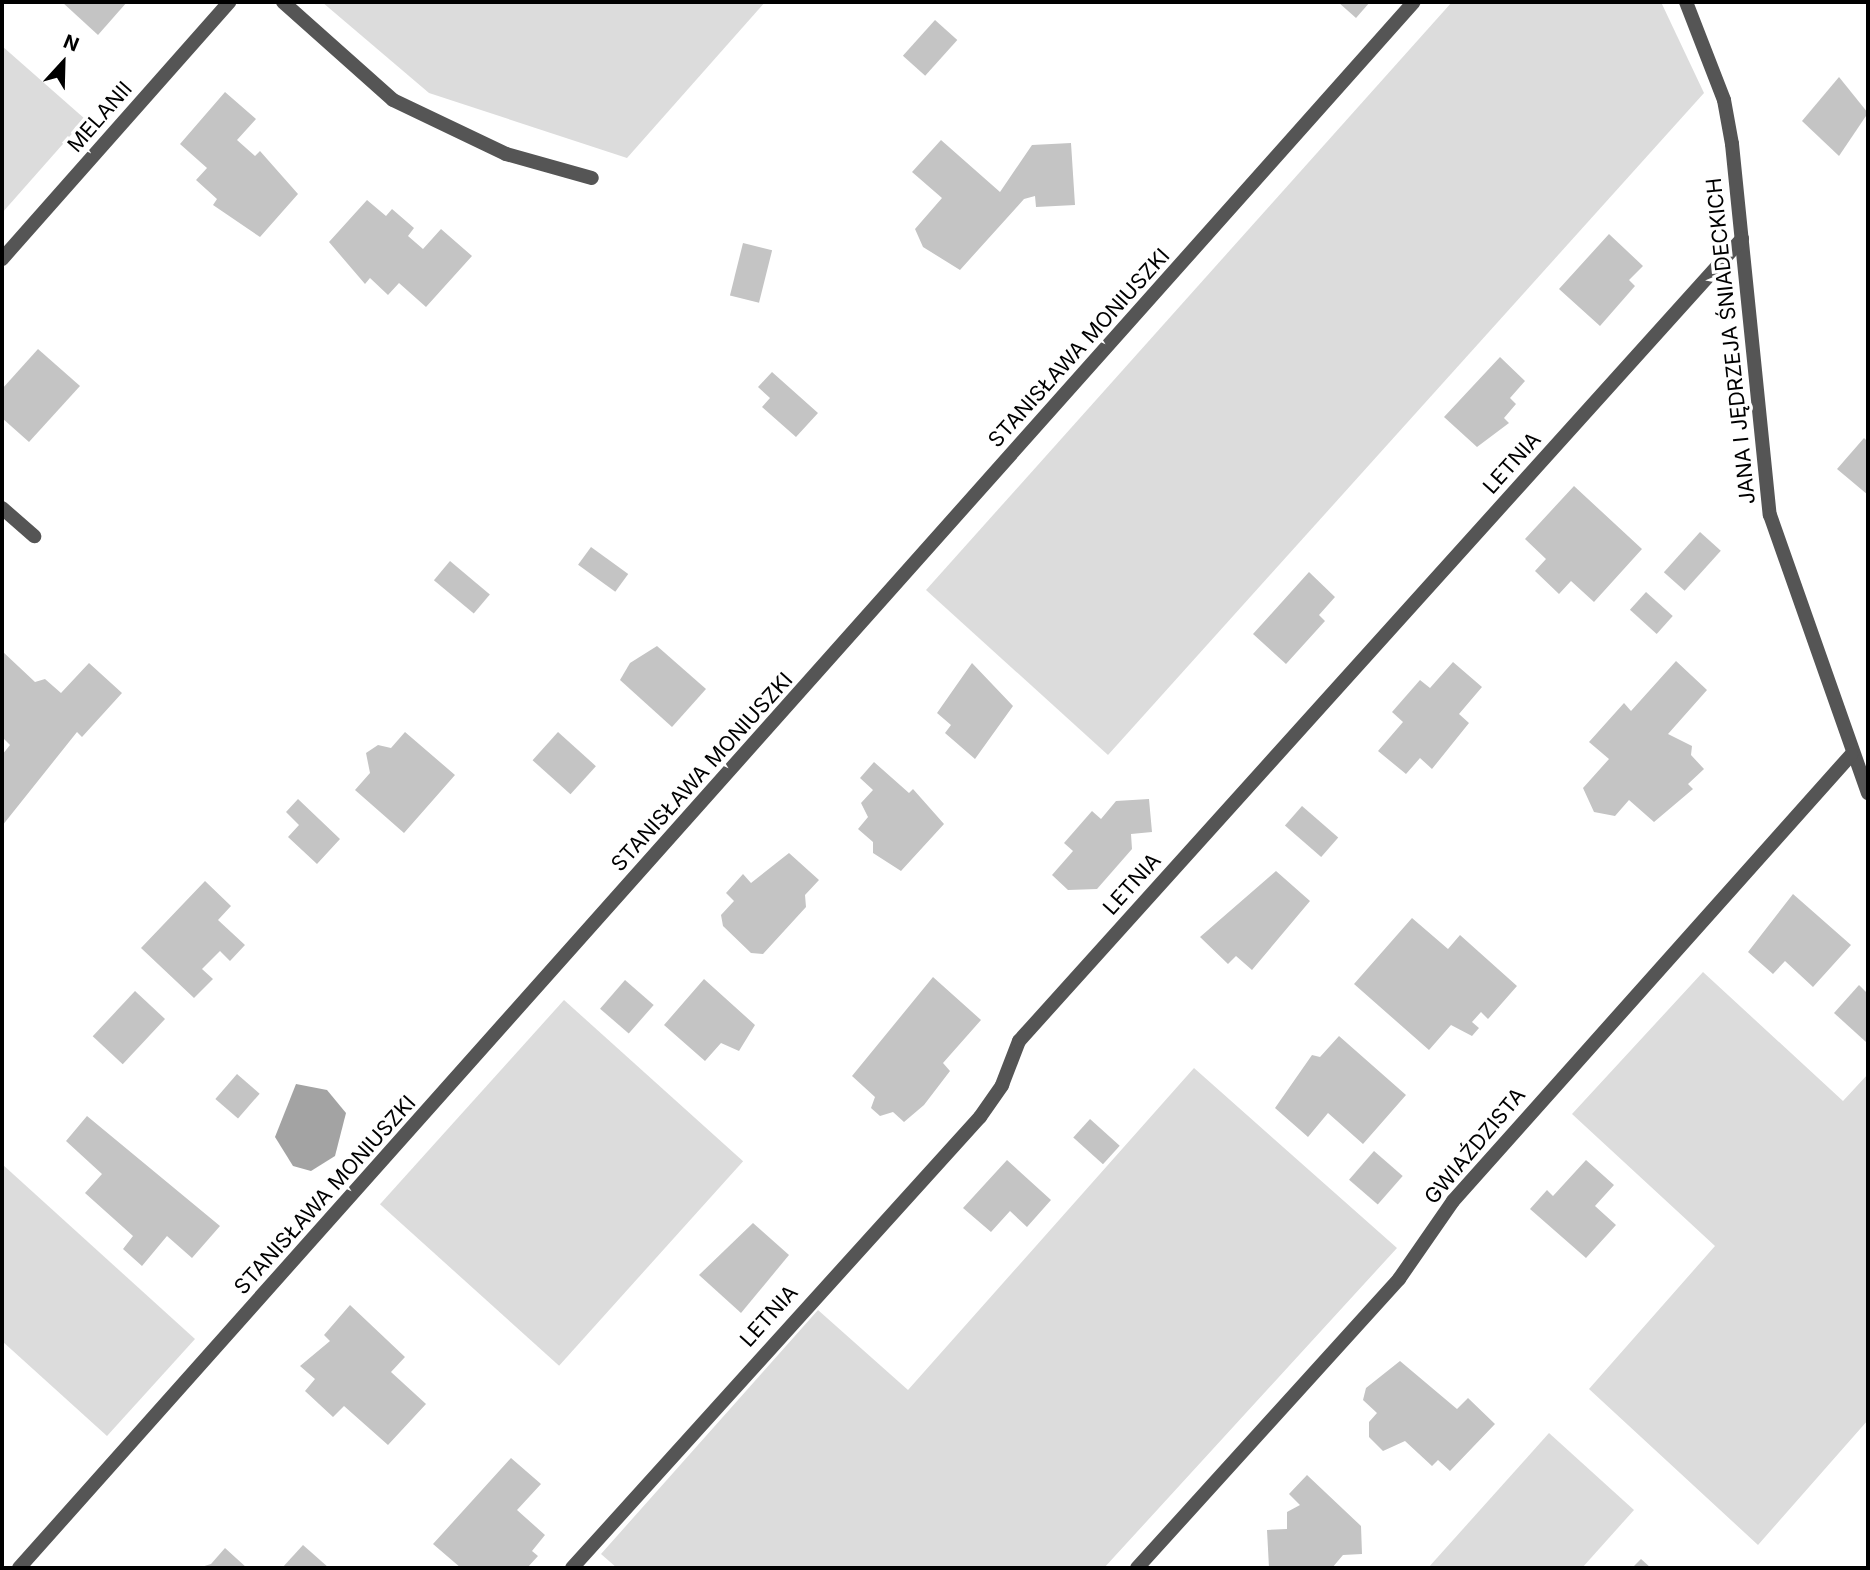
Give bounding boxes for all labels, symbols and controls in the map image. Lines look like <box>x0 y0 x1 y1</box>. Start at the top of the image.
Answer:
north arrow <box>28 28 98 98</box>
text: N <box>60 30 82 56</box>
street label: MELANII <box>63 77 137 157</box>
street label: JANA I JĘDRZEJA ŚNIADECKICH <box>1701 177 1761 505</box>
street label: STANISŁAWA MONIUSZKI <box>983 243 1175 453</box>
street label: LETNIA <box>1478 427 1546 499</box>
street label: STANISŁAWA MONIUSZKI <box>606 667 798 877</box>
street label: LETNIA <box>1098 848 1166 920</box>
street label: GWIAŹDZISTA <box>1419 1083 1531 1209</box>
street label: STANISŁAWA MONIUSZKI <box>229 1090 421 1300</box>
street label: LETNIA <box>735 1280 803 1352</box>

